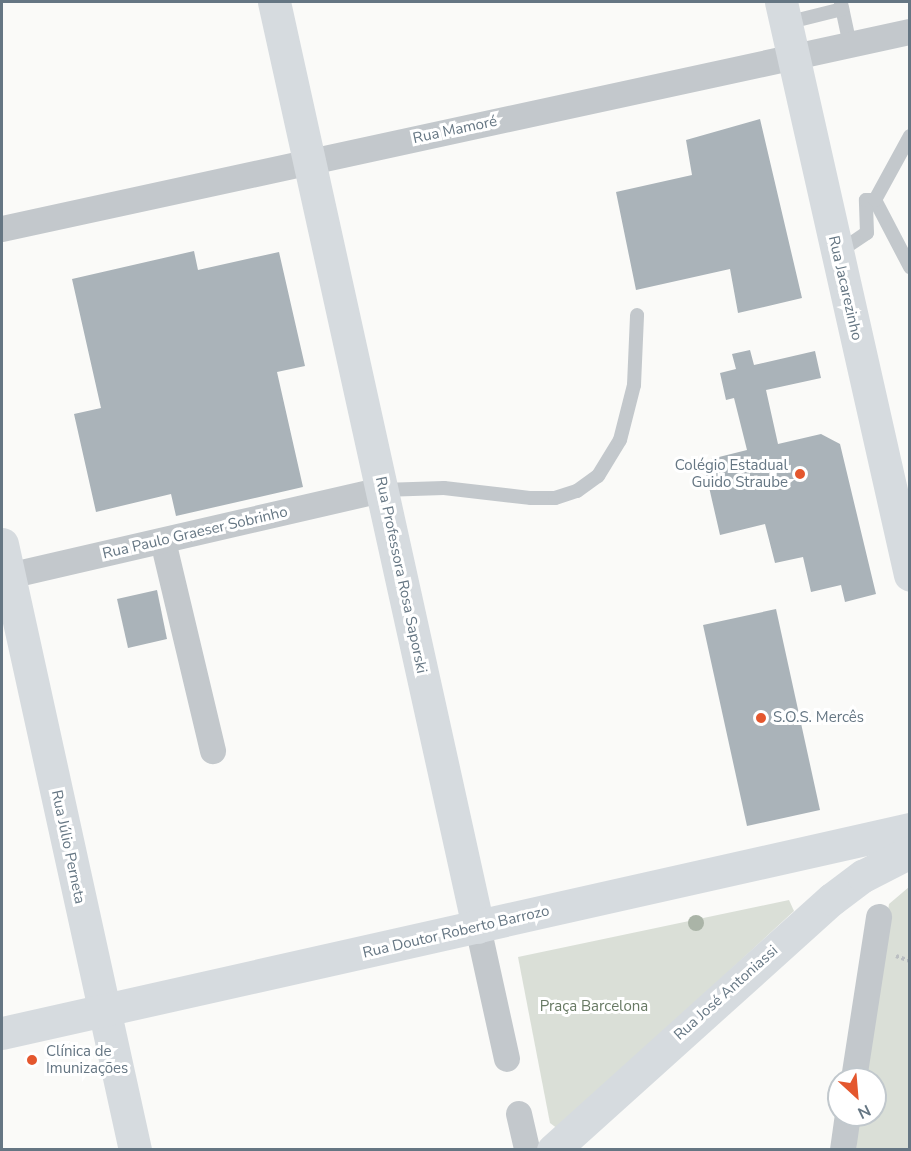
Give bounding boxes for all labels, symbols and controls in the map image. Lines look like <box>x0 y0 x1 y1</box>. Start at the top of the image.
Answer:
street label: Rua Mamoré <box>411 112 499 148</box>
street label: Rua Jacarezinho <box>824 234 866 342</box>
place label: Colégio Estadual Guido Straube <box>675 456 788 491</box>
marker: Colégio Estadual Guido Straube <box>793 467 807 481</box>
street label: Rua Professora Rosa Saporski <box>371 475 431 675</box>
street label: Rua Paulo Graeser Sobrinho <box>101 503 289 563</box>
place label: S.O.S. Mercês <box>773 709 864 727</box>
marker: S.O.S. Mercês <box>754 711 768 725</box>
street label: Rua Júlio Perneta <box>47 788 89 906</box>
street label: Rua Doutor Roberto Barrozo <box>361 902 551 962</box>
street label: Rua José Antoniassi <box>670 942 782 1044</box>
park label: Praça Barcelona <box>540 998 648 1016</box>
place label: Clínica de Imunizações <box>46 1042 128 1077</box>
marker: Clínica de Imunizações <box>23 1051 41 1069</box>
north arrow <box>827 1067 887 1127</box>
text: N <box>854 1099 874 1124</box>

